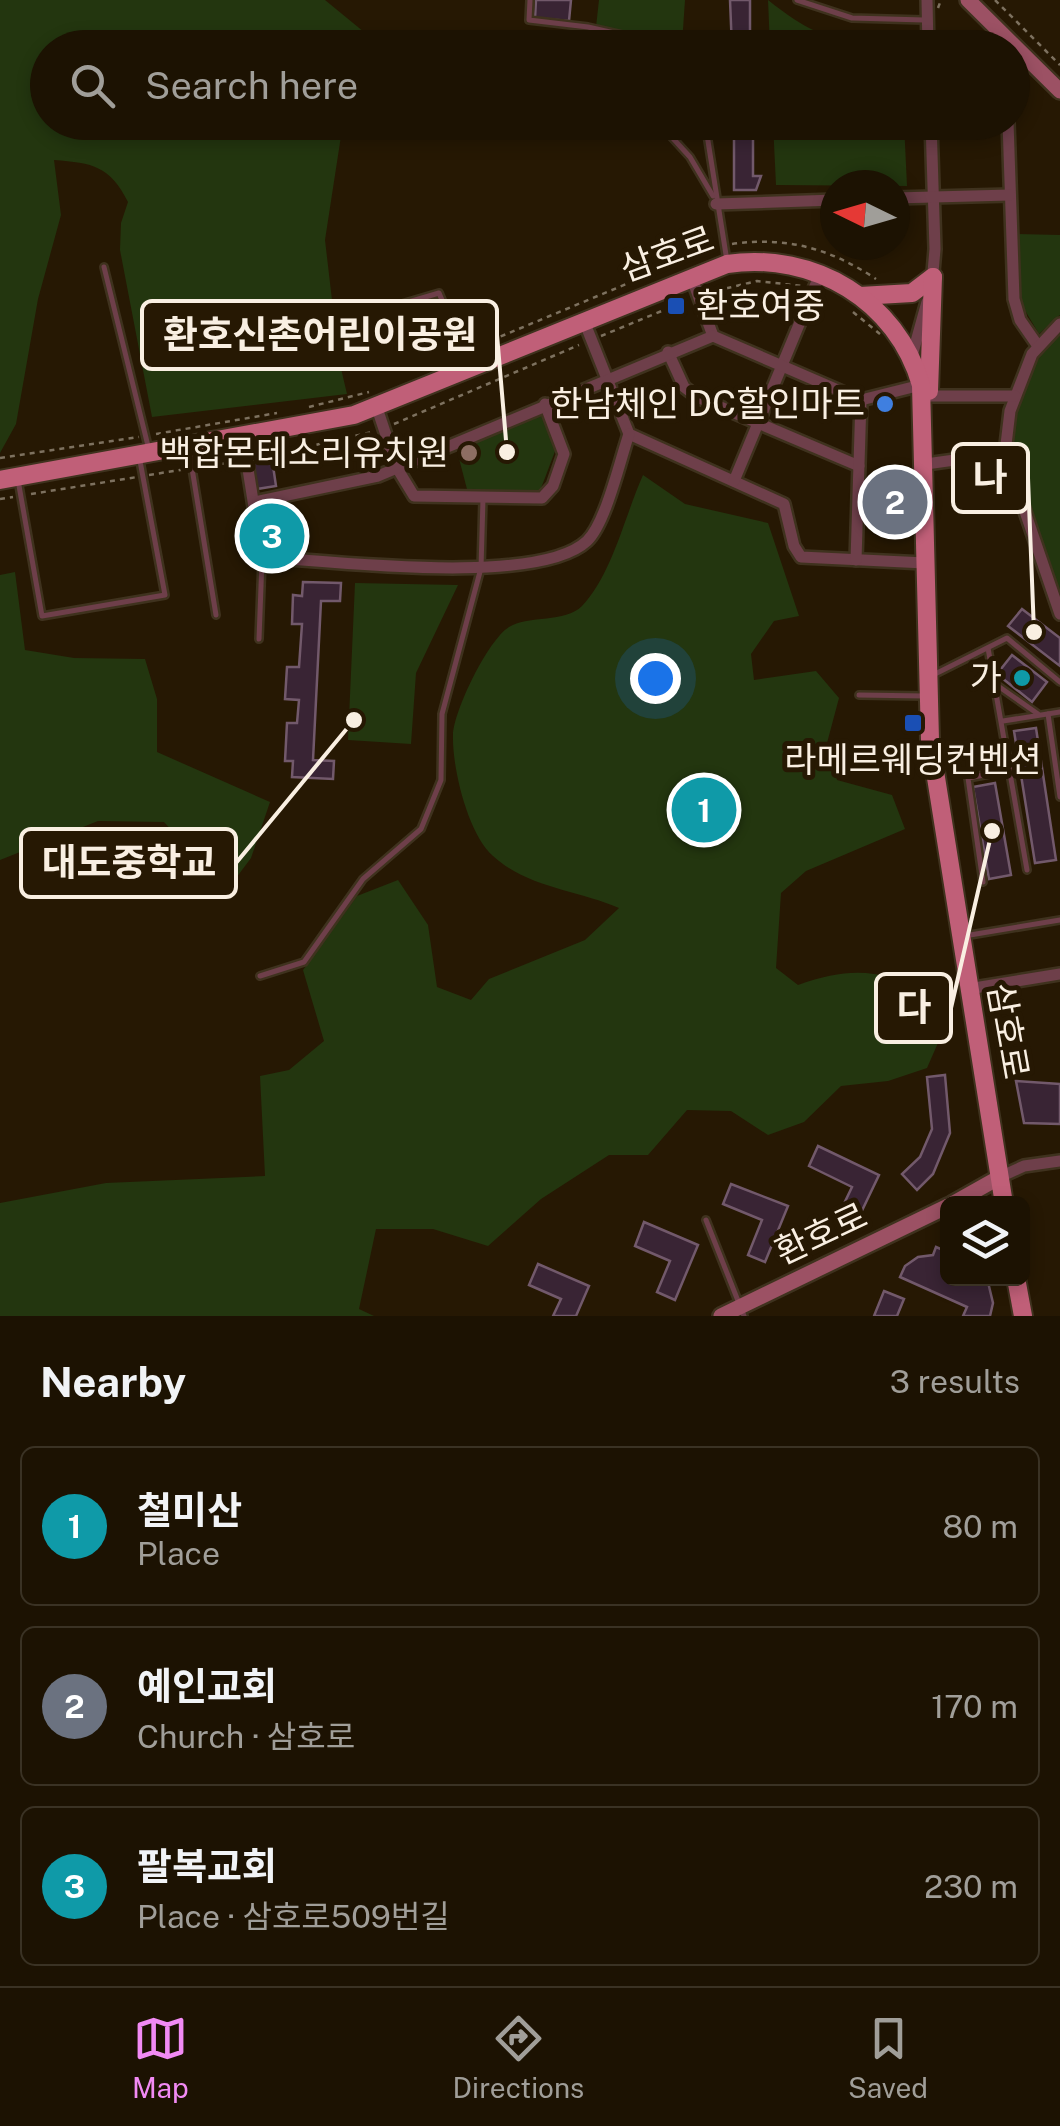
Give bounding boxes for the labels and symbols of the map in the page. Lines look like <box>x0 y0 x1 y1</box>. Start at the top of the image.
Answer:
north arrow <box>820 170 910 260</box>
street label: 삼호로 <box>614 218 719 289</box>
place label: 환호여중 <box>696 285 825 326</box>
marker: 환호여중 <box>665 295 687 317</box>
callout: 환호신촌어린이공원 <box>142 301 497 369</box>
text: 환호신촌어린이공원 <box>163 312 477 357</box>
place label: 한남체인 DC할인마트 <box>551 383 865 424</box>
marker: 한남체인 DC할인마트 <box>874 393 896 415</box>
place label: 백합몬테소리유치원 <box>159 432 449 473</box>
marker: 백합몬테소리유치원 <box>458 442 480 464</box>
callout: 나 <box>953 444 1028 512</box>
text: 나 <box>973 455 1008 500</box>
pin: 2 <box>862 464 928 540</box>
pin: 3 <box>240 498 304 574</box>
your location <box>630 653 681 704</box>
place label: 가 <box>970 657 1002 698</box>
marker: 가 <box>1011 667 1033 689</box>
marker: 라메르웨딩컨벤션 <box>902 712 924 734</box>
place label: 라메르웨딩컨벤션 <box>784 739 1042 780</box>
pin: 1 <box>672 772 736 848</box>
callout: 대도중학교 <box>21 829 236 897</box>
text: 대도중학교 <box>42 840 216 885</box>
callout: 다 <box>876 974 951 1042</box>
street label: 삼호로 <box>980 980 1037 1082</box>
text: 다 <box>897 985 932 1030</box>
street label: 환호로 <box>768 1195 873 1273</box>

